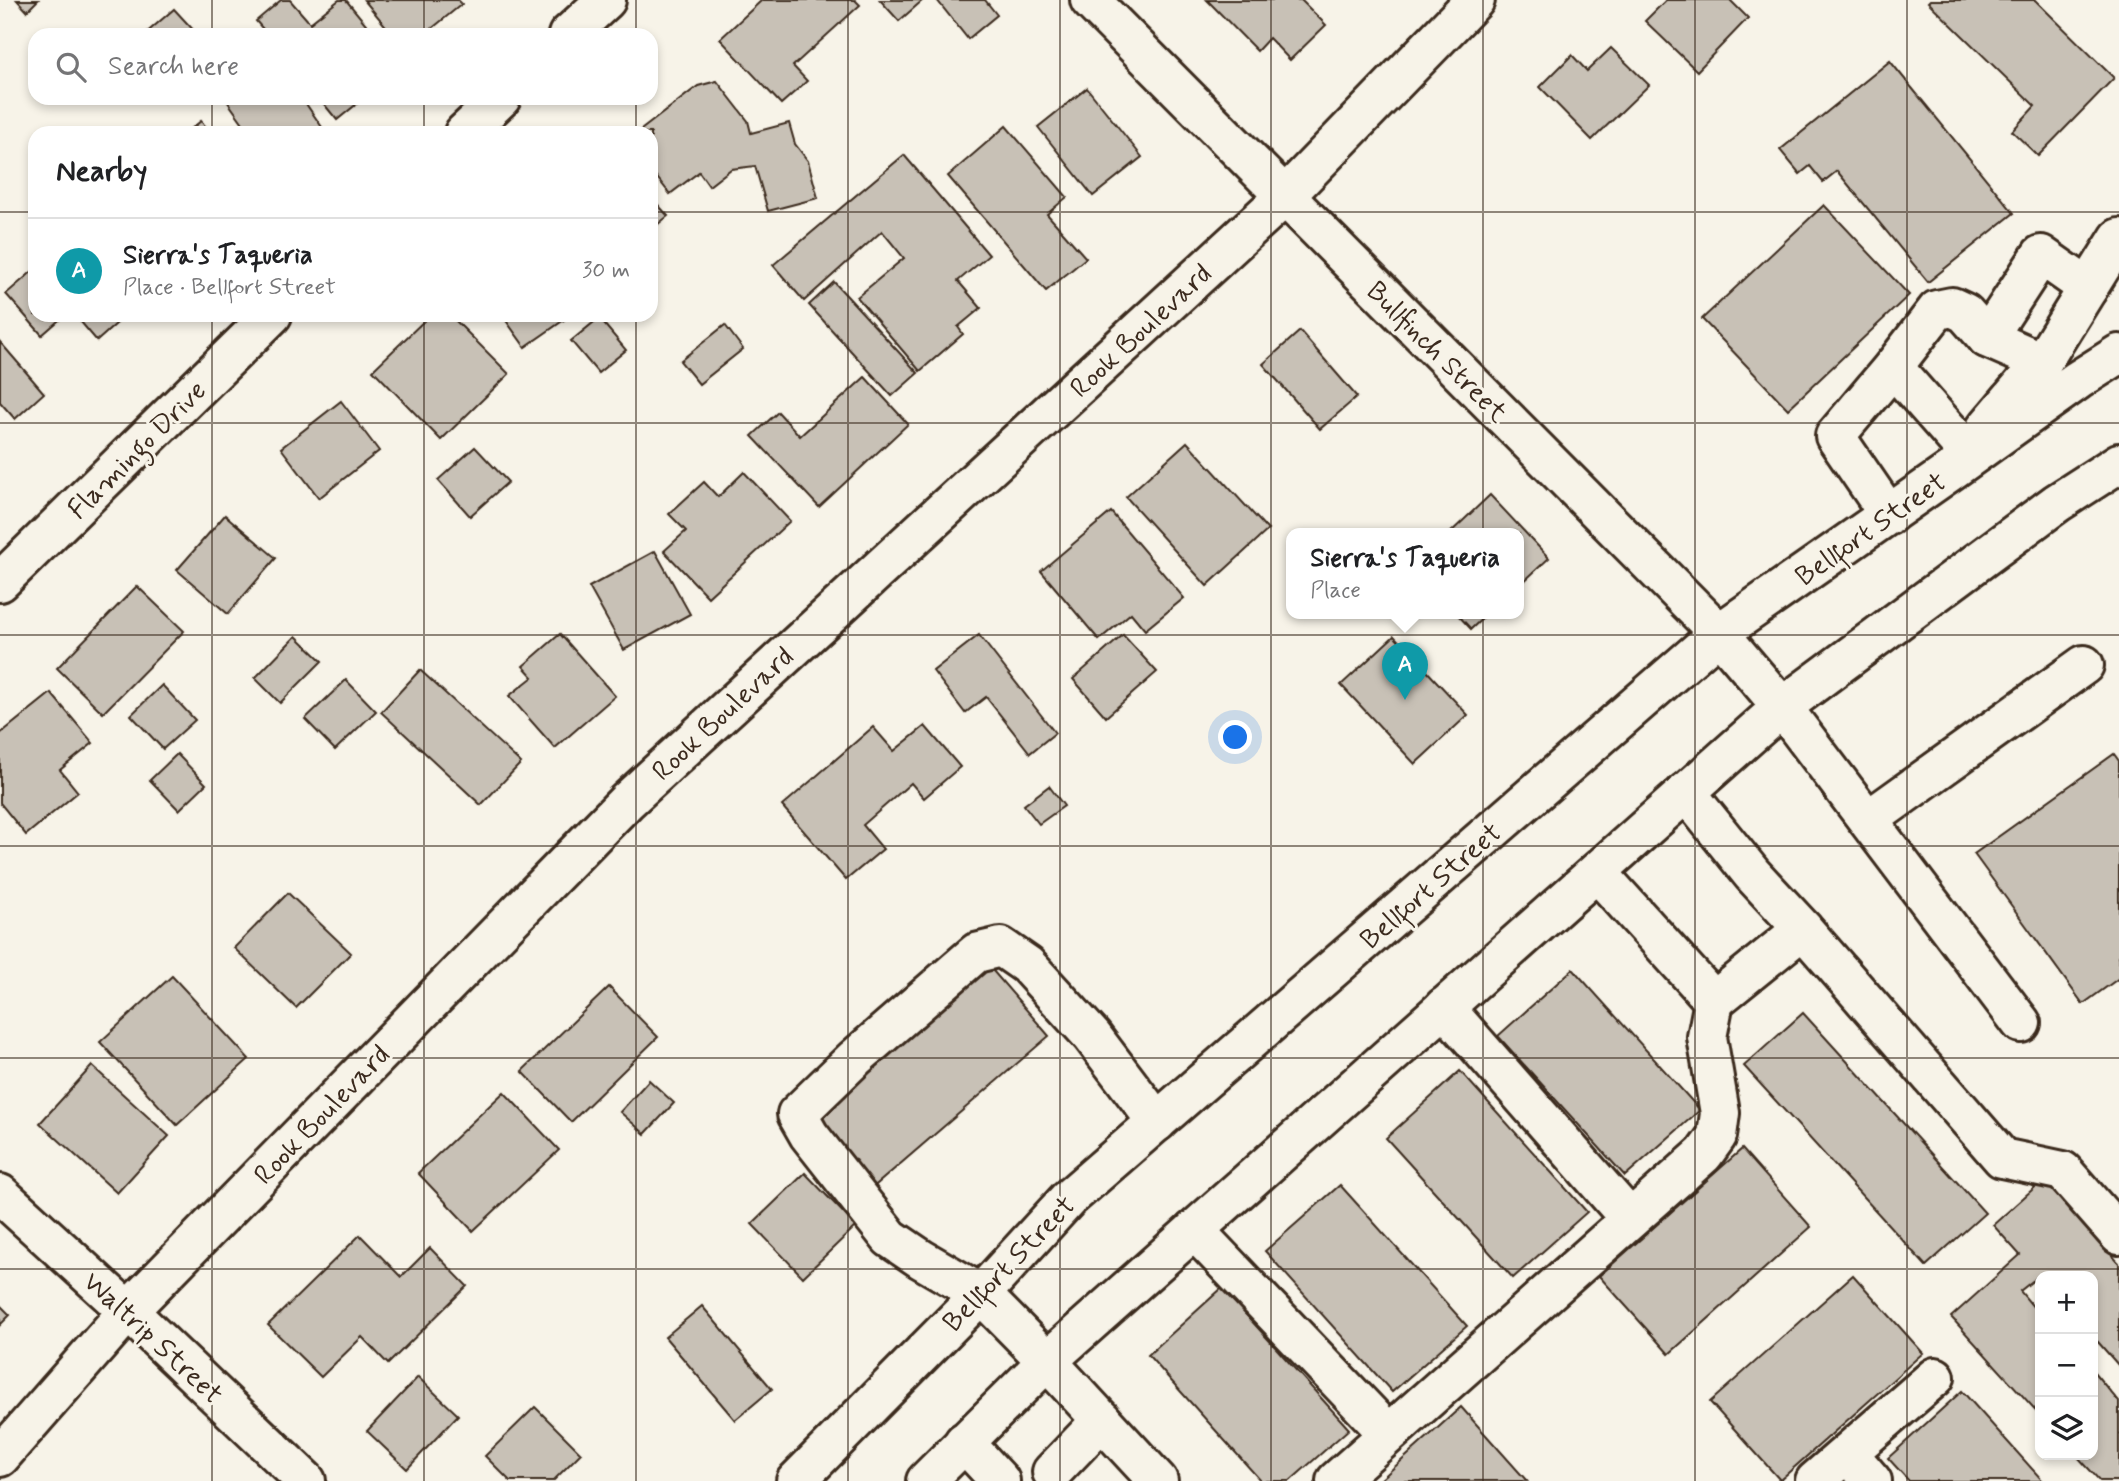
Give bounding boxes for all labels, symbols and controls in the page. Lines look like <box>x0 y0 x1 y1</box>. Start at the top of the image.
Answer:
search box <box>28 28 658 105</box>
icon: search <box>52 48 90 86</box>
text: Search here <box>108 50 239 84</box>
text: Nearby <box>56 152 147 191</box>
text: Sierra's Taqueria <box>123 239 313 273</box>
text: A <box>71 256 87 286</box>
text: 30 m <box>582 256 630 286</box>
street label: Rook Boulevard <box>1063 257 1221 407</box>
text: Place · Bellfort Street <box>123 273 336 303</box>
street label: Bullfinch Street <box>1357 274 1515 432</box>
street label: Flamingo Drive <box>60 373 217 530</box>
street label: Bellfort Street <box>1789 464 1955 597</box>
popup <box>1286 528 1524 619</box>
text: Sierra's Taqueria <box>1310 542 1500 576</box>
text: Place <box>1310 576 1361 606</box>
street label: Rook Boulevard <box>645 640 803 790</box>
pin: A <box>1382 642 1428 700</box>
your location <box>1218 720 1252 754</box>
street label: Bellfort Street <box>1353 815 1512 960</box>
street label: Rook Boulevard <box>247 1038 399 1194</box>
street label: Bellfort Street <box>935 1189 1086 1342</box>
street label: Waltrip Street <box>74 1264 230 1413</box>
map controls <box>2035 1271 2098 1460</box>
button: + <box>2035 1271 2098 1334</box>
button: − <box>2035 1334 2098 1397</box>
button: layers <box>2035 1397 2098 1460</box>

